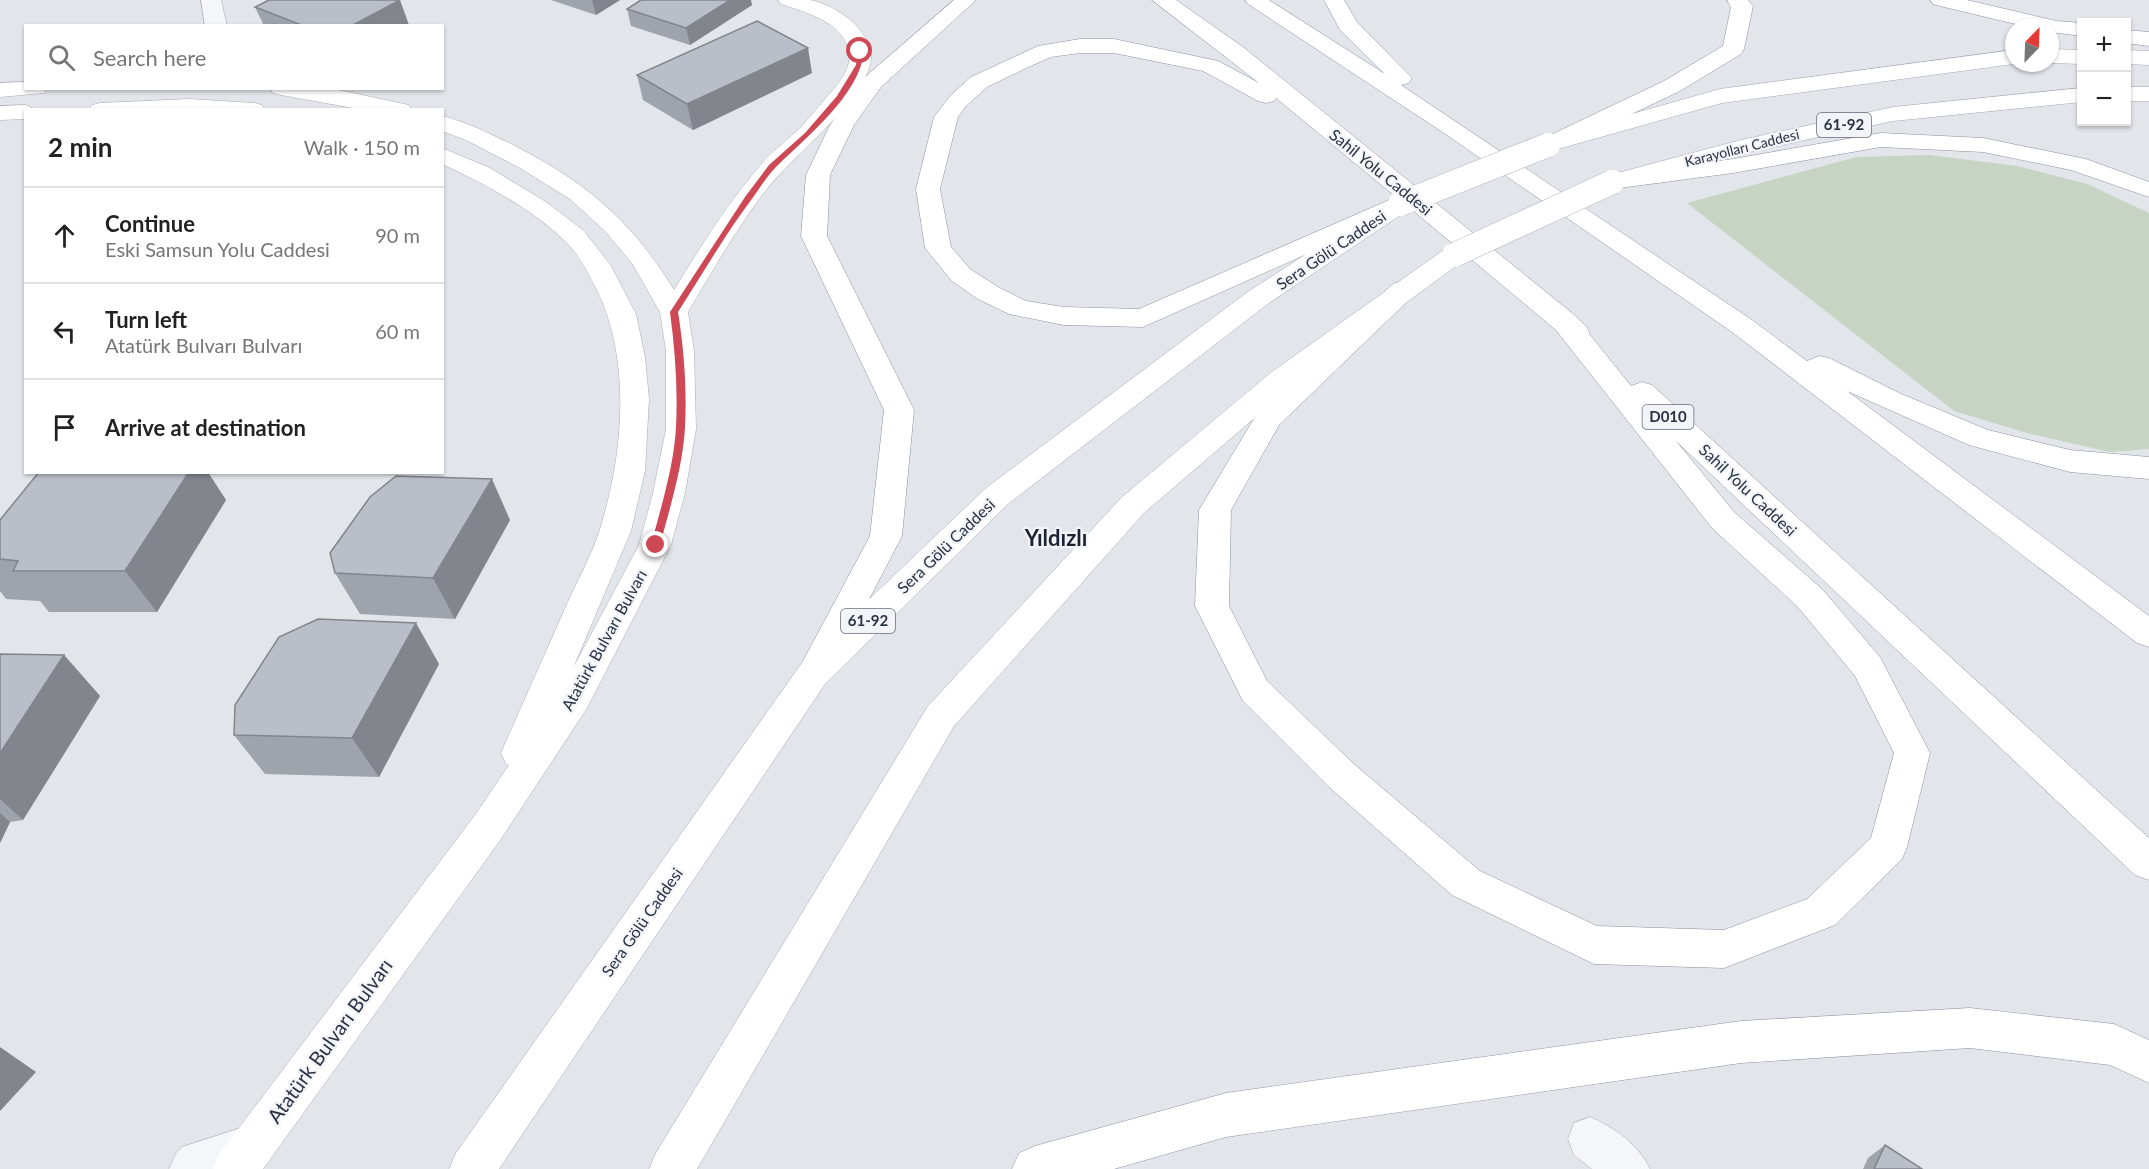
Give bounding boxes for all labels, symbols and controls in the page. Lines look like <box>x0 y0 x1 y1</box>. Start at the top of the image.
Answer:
north arrow <box>2005 18 2059 72</box>
map controls <box>2077 18 2131 126</box>
button: + <box>2077 18 2131 72</box>
search box <box>24 24 444 90</box>
route start <box>846 37 872 63</box>
icon: search <box>45 41 78 74</box>
text: Search here <box>93 44 206 71</box>
button: − <box>2077 72 2131 126</box>
road number: 61-92 <box>1817 113 1871 137</box>
street label: Sahil Yolu Caddesi <box>1326 124 1436 219</box>
street label: Karayolları Caddesi <box>1683 125 1801 170</box>
text: 2 min <box>48 131 112 163</box>
text: Walk · 150 m <box>304 135 420 159</box>
street label: Sera Gölü Caddesi <box>1272 206 1389 293</box>
text: Continue <box>105 210 195 237</box>
icon: ahead <box>48 219 81 252</box>
text: 90 m <box>375 223 420 247</box>
text: Eski Samsun Yolu Caddesi <box>105 237 330 261</box>
text: Turn left <box>105 306 187 333</box>
icon: left <box>48 315 81 348</box>
text: 60 m <box>375 319 420 343</box>
text: Atatürk Bulvarı Bulvarı <box>105 333 302 357</box>
road number: D010 <box>1642 405 1694 429</box>
icon: arrive <box>48 411 81 444</box>
text: Arrive at destination <box>105 414 306 441</box>
street label: Sahil Yolu Caddesi <box>1696 440 1801 540</box>
street label: Sera Gölü Caddesi <box>893 494 998 597</box>
district label: Yıldızlı <box>1024 524 1087 551</box>
route end <box>642 531 668 557</box>
street label: Atatürk Bulvarı Bulvarı <box>557 566 650 713</box>
road number: 61-92 <box>841 609 895 633</box>
street label: Sera Gölü Caddesi <box>597 864 686 980</box>
street label: Atatürk Bulvarı Bulvarı <box>261 954 397 1127</box>

